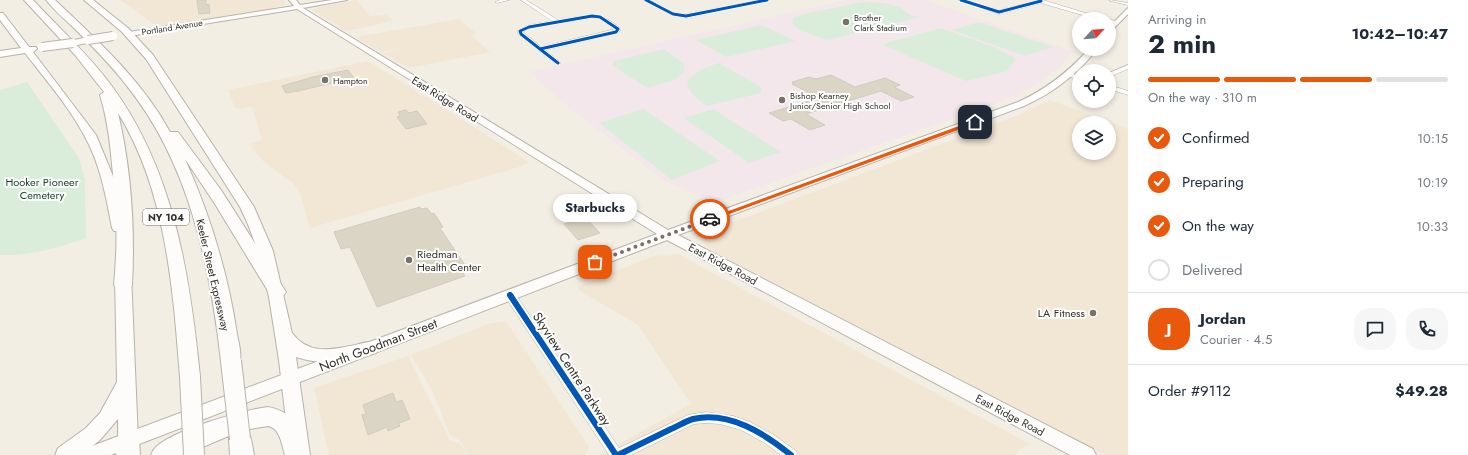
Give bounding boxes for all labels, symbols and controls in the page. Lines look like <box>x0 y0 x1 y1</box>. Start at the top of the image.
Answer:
text: Arriving in <box>1148 10 1206 29</box>
place label: Brother Clark Stadium <box>854 11 907 34</box>
north arrow <box>1072 12 1116 56</box>
map controls <box>1072 12 1116 160</box>
street label: Portland Avenue <box>140 16 204 38</box>
marker: Brother Clark Stadium <box>841 17 851 27</box>
text: 10:42–10:47 <box>1352 23 1448 45</box>
text: 2 min <box>1148 25 1216 63</box>
button: locate <box>1072 64 1116 108</box>
street label: East Ridge Road <box>409 72 481 126</box>
place label: Hampton <box>333 74 368 87</box>
marker: Hampton <box>320 75 330 85</box>
text: On the way · 310 m <box>1148 88 1257 107</box>
place label: Bishop Kearney Junior/Senior High School <box>789 89 891 112</box>
marker: Bishop Kearney Junior/Senior High School <box>777 95 787 105</box>
pin <box>958 105 992 139</box>
icon: home <box>964 111 986 133</box>
button: layers <box>1072 116 1116 160</box>
icon: check <box>1148 127 1170 149</box>
text: Confirmed <box>1182 127 1250 149</box>
text: 10:15 <box>1417 129 1448 148</box>
icon: check <box>1148 171 1170 193</box>
text: Preparing <box>1182 171 1244 193</box>
text: 10:19 <box>1417 173 1448 192</box>
park label: Hooker Pioneer Cemetery <box>5 174 79 203</box>
callout: Starbucks <box>553 194 637 222</box>
text: Starbucks <box>565 198 625 217</box>
courier <box>690 199 730 239</box>
icon: car <box>699 208 721 230</box>
road number: NY 104 <box>143 209 189 225</box>
icon: check <box>1148 215 1170 237</box>
text: On the way <box>1182 215 1254 237</box>
street label: Keeler Street Expressway <box>192 217 234 333</box>
text: 10:33 <box>1416 217 1448 236</box>
street label: East Ridge Road <box>686 239 760 289</box>
pin <box>578 245 612 279</box>
place label: Riedman Health Center <box>417 246 481 275</box>
icon: bag <box>584 251 606 273</box>
marker: Riedman Health Center <box>404 255 414 265</box>
text: Delivered <box>1182 259 1243 281</box>
place label: LA Fitness <box>1038 305 1086 321</box>
street label: Skyview Centre Parkway <box>528 308 616 430</box>
marker: LA Fitness <box>1088 308 1098 318</box>
text: Jordan <box>1200 308 1246 330</box>
button: chat <box>1354 308 1396 350</box>
button: phone <box>1406 308 1448 350</box>
street label: North Goodman Street <box>316 313 441 376</box>
text: J <box>1167 318 1171 340</box>
text: Courier · 4.5 <box>1200 330 1272 349</box>
text: Order #9112 <box>1148 380 1231 402</box>
text: $49.28 <box>1395 380 1448 402</box>
street label: East Ridge Road <box>973 390 1047 440</box>

